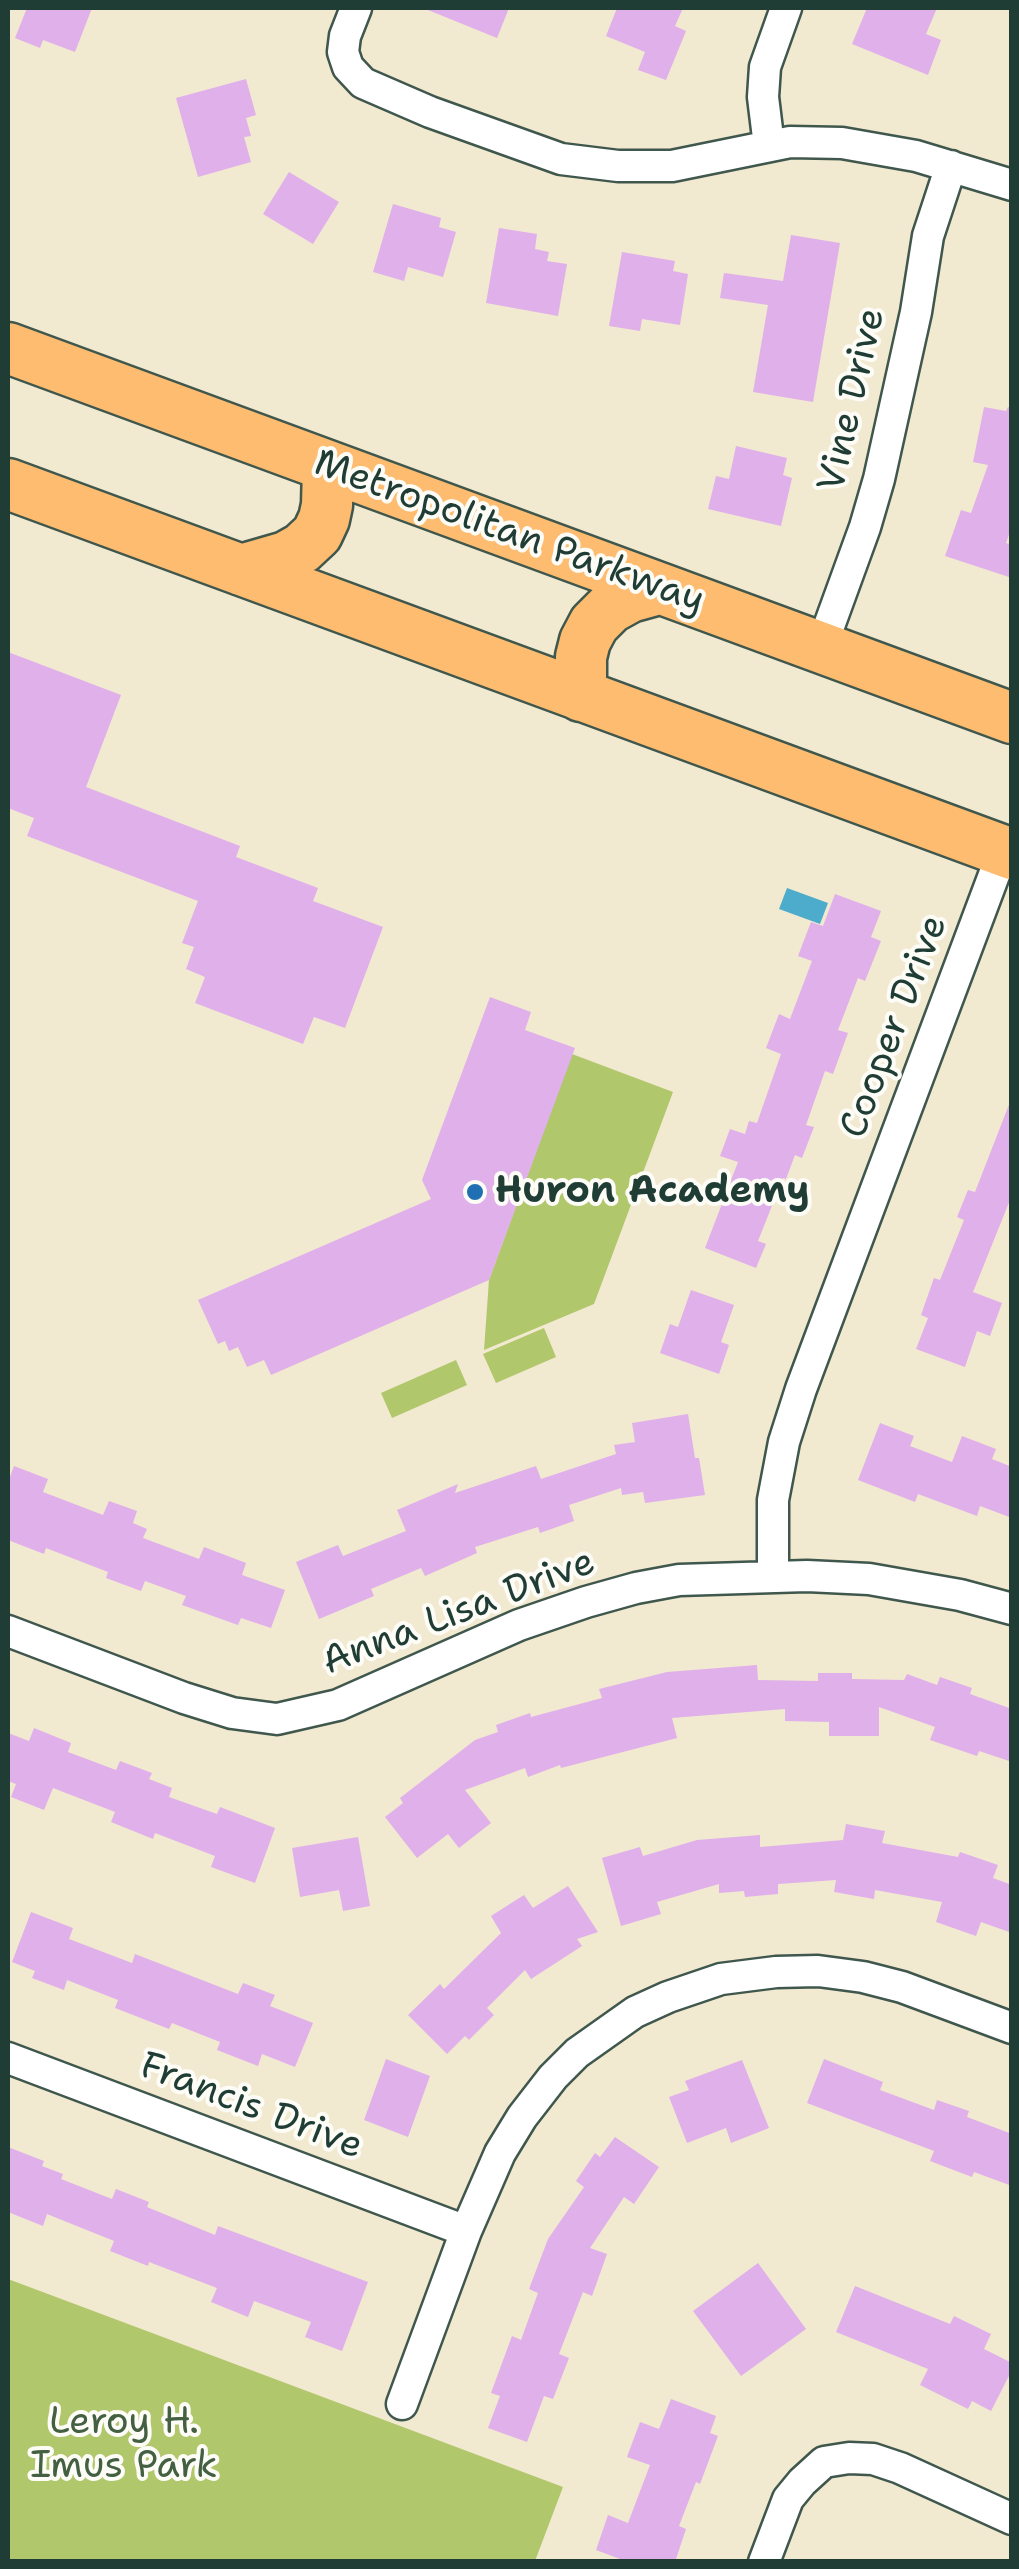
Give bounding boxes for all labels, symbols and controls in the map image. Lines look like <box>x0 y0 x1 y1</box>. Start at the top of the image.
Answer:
street label: Vine Drive <box>810 304 896 496</box>
street label: Metropolitan Parkway <box>308 441 710 625</box>
street label: Cooper Drive <box>832 909 958 1145</box>
place label: Huron Academy <box>495 1169 810 1215</box>
marker: Huron Academy <box>464 1181 486 1203</box>
street label: Anna Lisa Drive <box>316 1540 602 1686</box>
street label: Francis Drive <box>133 2044 369 2170</box>
park label: Leroy H. Imus Park <box>30 2400 218 2490</box>

